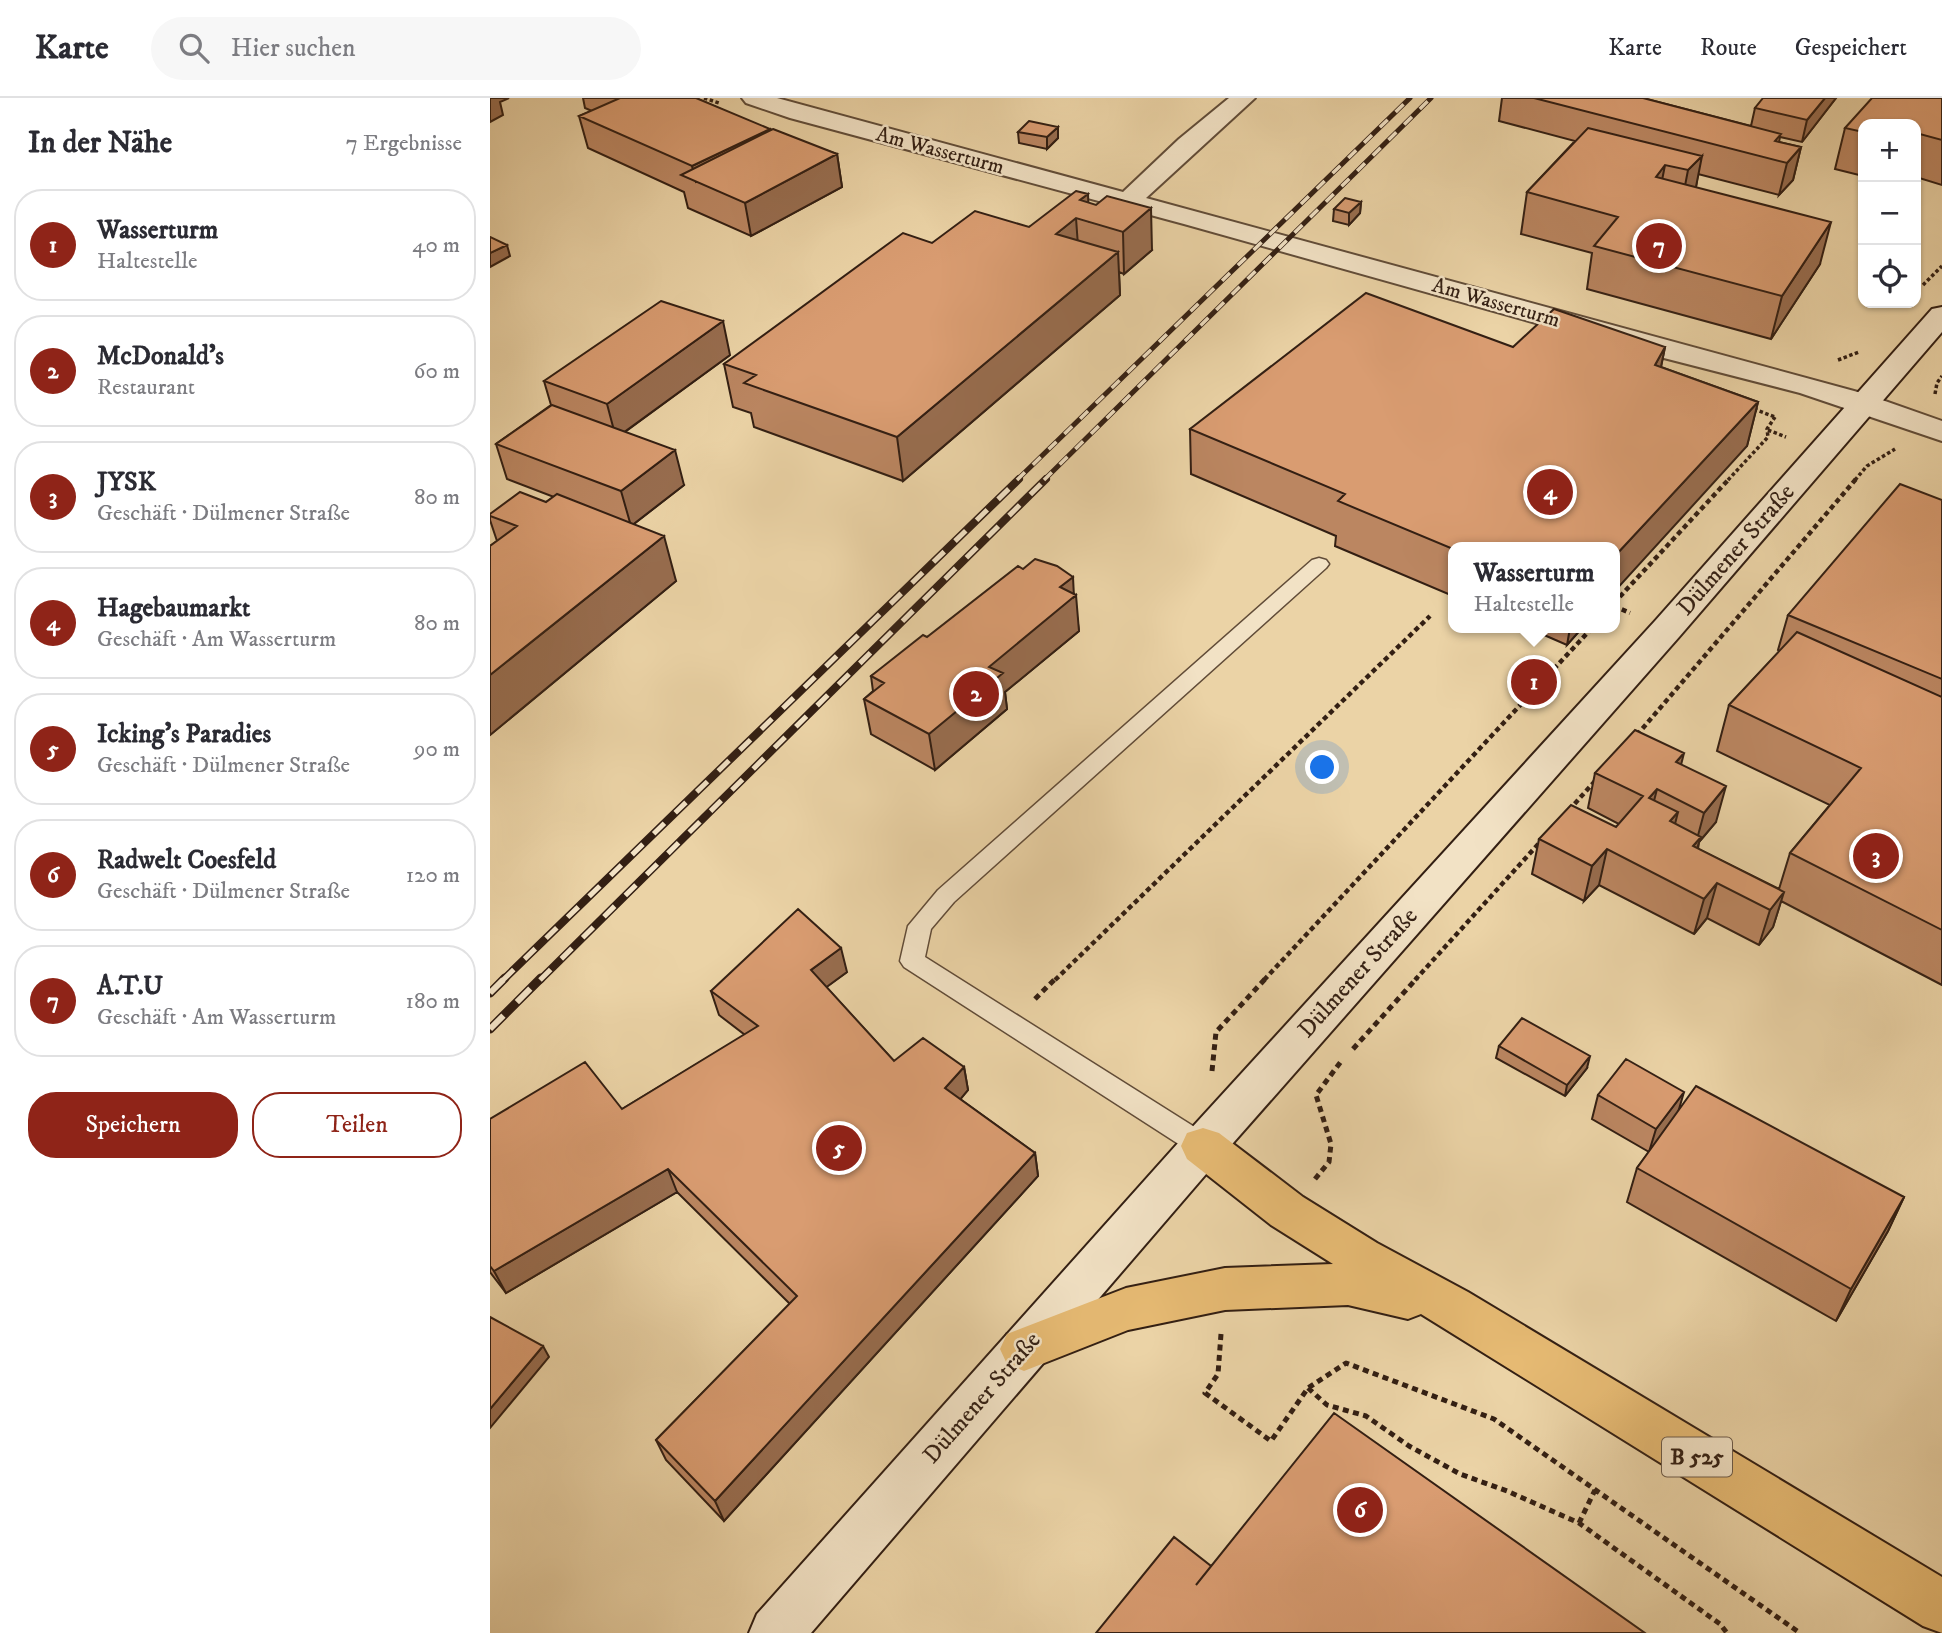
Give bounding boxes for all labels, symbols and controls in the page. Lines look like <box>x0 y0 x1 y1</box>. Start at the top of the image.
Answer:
search box <box>151 17 641 80</box>
text: Karte <box>35 28 109 69</box>
icon: search <box>175 29 213 67</box>
text: Hier suchen <box>231 32 356 65</box>
text: Karte <box>1608 33 1662 63</box>
text: Route <box>1700 33 1757 63</box>
text: Gespeichert <box>1795 33 1907 63</box>
map controls <box>1858 119 1921 308</box>
button: + <box>1858 119 1921 182</box>
street label: Am Wasserturm <box>873 121 1007 181</box>
text: In der Nähe <box>28 125 172 162</box>
text: 7 Ergebnisse <box>346 129 462 158</box>
button: − <box>1858 182 1921 245</box>
text: Wasserturm <box>97 214 218 247</box>
pin: 7 <box>1636 220 1682 272</box>
text: 1 <box>49 231 57 260</box>
text: 40 m <box>412 231 460 260</box>
button: locate <box>1858 245 1921 308</box>
text: Haltestelle <box>97 247 198 276</box>
street label: Am Wasserturm <box>1429 272 1563 334</box>
text: McDonald's <box>97 340 224 373</box>
text: 2 <box>47 357 59 386</box>
text: 60 m <box>413 357 460 386</box>
text: Restaurant <box>97 373 195 402</box>
text: JYSK <box>97 466 156 499</box>
pin: 4 <box>1527 466 1573 518</box>
street label: Dülmener Straße <box>1671 478 1801 622</box>
text: 3 <box>49 483 57 512</box>
text: 80 m <box>414 483 460 512</box>
text: Geschäft · Dülmener Straße <box>97 499 350 528</box>
popup <box>1448 542 1620 633</box>
text: Wasserturm <box>1473 557 1595 590</box>
text: Haltestelle <box>1473 590 1574 619</box>
text: Hagebaumarkt <box>97 592 250 625</box>
text: 4 <box>46 609 60 638</box>
text: 80 m <box>414 609 460 638</box>
text: Geschäft · Am Wasserturm <box>97 625 336 654</box>
pin: 1 <box>1511 656 1557 708</box>
pin: 2 <box>953 668 999 720</box>
text: Icking's Paradies <box>97 718 271 751</box>
text: 5 <box>47 735 59 764</box>
text: 90 m <box>414 735 460 764</box>
your location <box>1305 750 1339 784</box>
text: Geschäft · Dülmener Straße <box>97 751 350 780</box>
pin: 3 <box>1853 830 1899 882</box>
text: Radwelt Coesfeld <box>97 844 276 877</box>
text: 6 <box>47 861 59 890</box>
text: 120 m <box>406 861 460 890</box>
text: Geschäft · Dülmener Straße <box>97 877 350 906</box>
street label: Dülmener Straße <box>1292 902 1424 1044</box>
text: A.T.U <box>97 970 163 1003</box>
text: 7 <box>47 987 59 1016</box>
text: 180 m <box>405 987 460 1016</box>
text: Geschäft · Am Wasserturm <box>97 1003 336 1032</box>
button: Speichern <box>28 1092 238 1158</box>
button: Teilen <box>252 1092 462 1158</box>
pin: 5 <box>816 1122 862 1174</box>
street label: Dülmener Straße <box>917 1326 1047 1470</box>
road number: B 525 <box>1662 1438 1732 1476</box>
pin: 6 <box>1337 1484 1383 1536</box>

